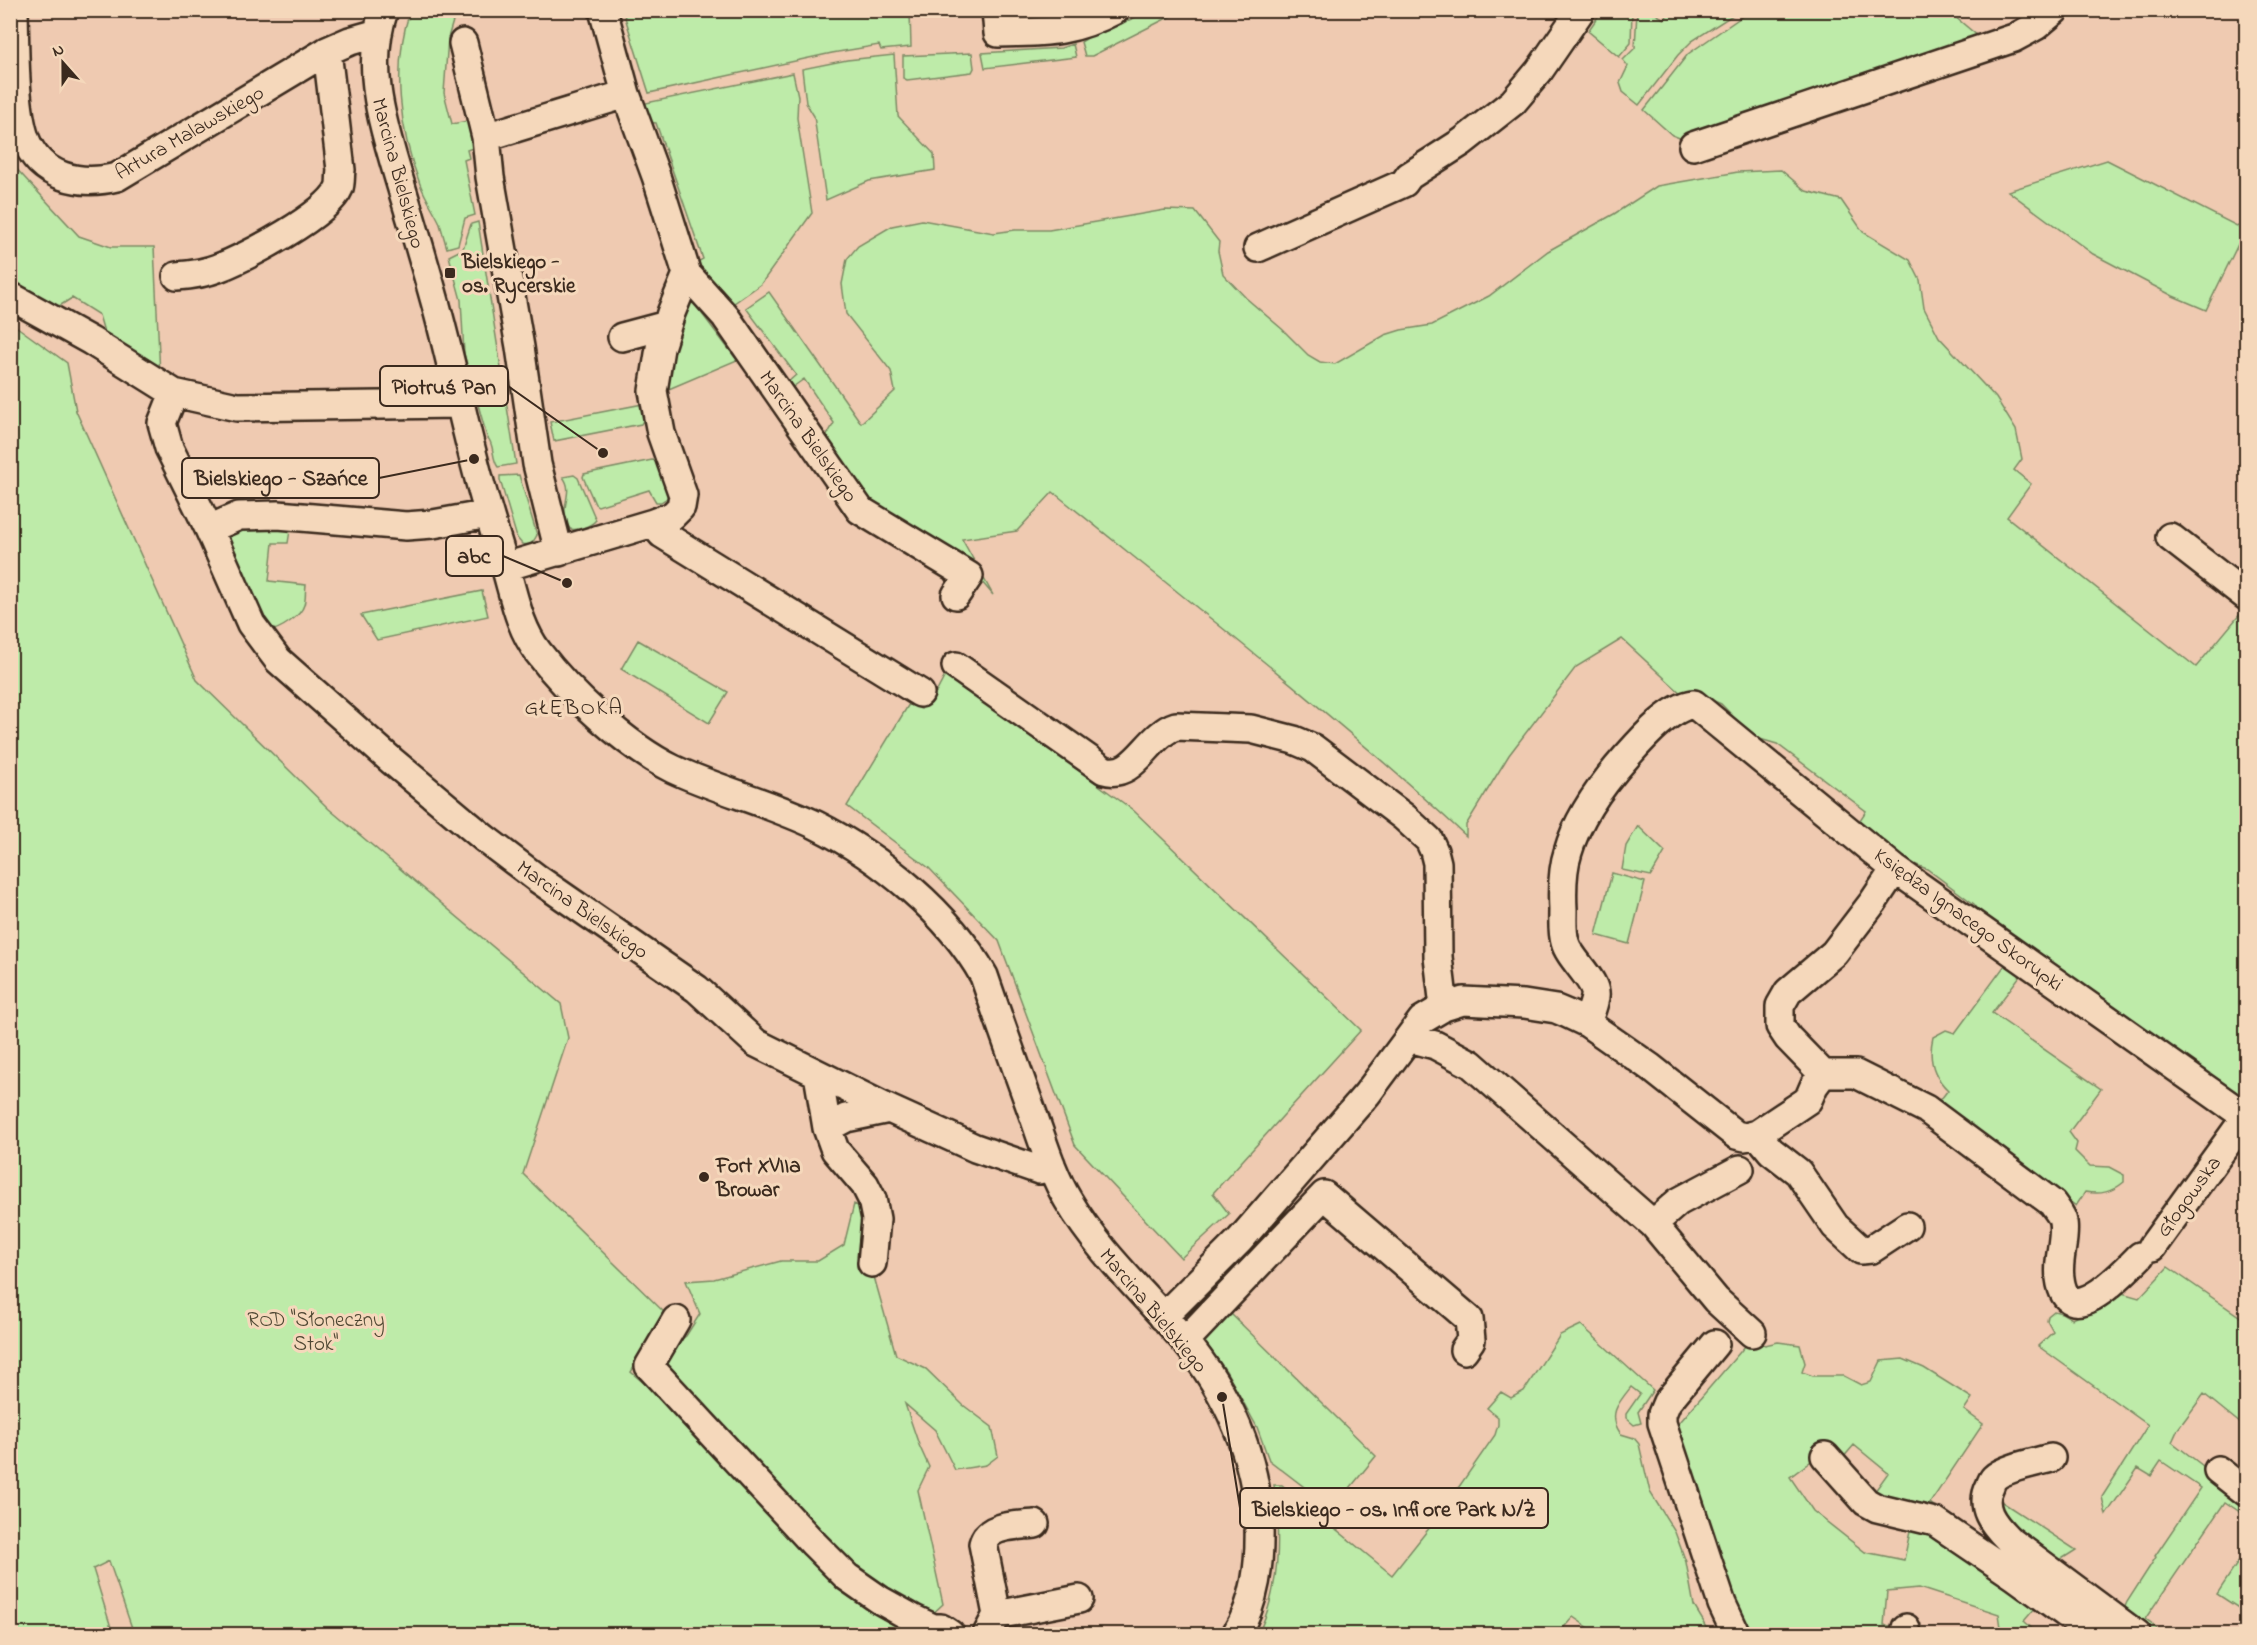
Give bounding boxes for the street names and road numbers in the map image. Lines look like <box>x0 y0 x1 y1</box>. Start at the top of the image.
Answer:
street label: Artura Malawskiego <box>110 79 271 190</box>
street label: Marcina Bielskiego <box>361 95 432 253</box>
street label: Marcina Bielskiego <box>749 365 864 510</box>
street label: Księdza Ignacego Skorupki <box>1866 842 2069 1001</box>
street label: Marcina Bielskiego <box>509 854 654 969</box>
street label: Głogowska <box>2150 1150 2231 1245</box>
street label: Marcina Bielskiego <box>1090 1242 1214 1382</box>

